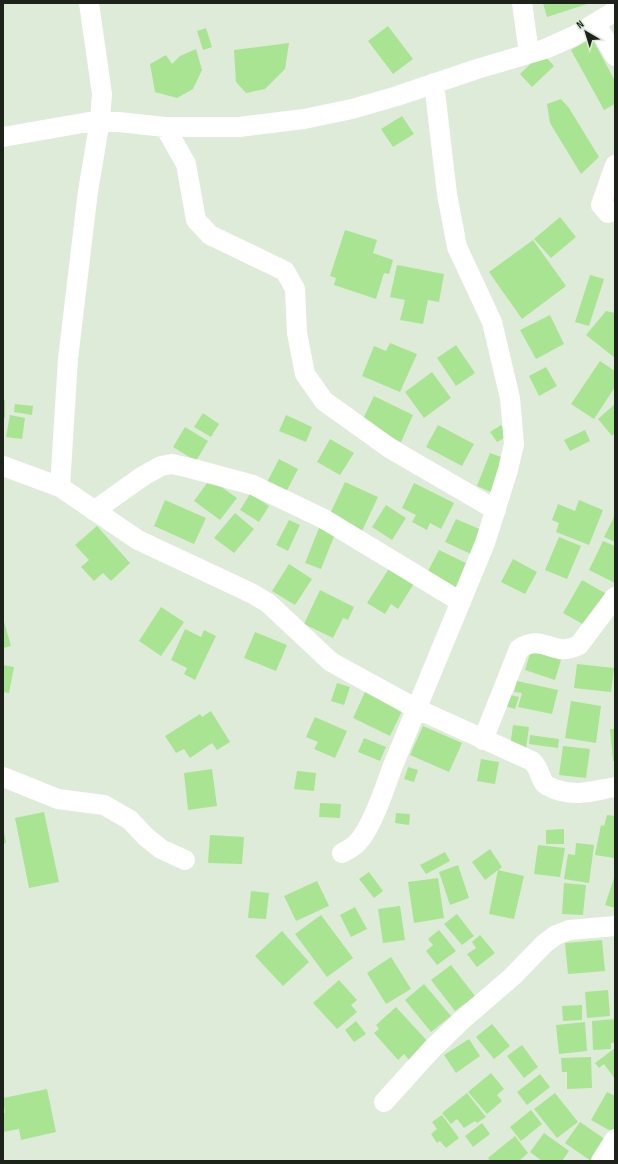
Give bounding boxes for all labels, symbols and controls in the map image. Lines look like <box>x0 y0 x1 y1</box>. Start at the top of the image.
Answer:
north arrow <box>566 12 606 52</box>
text: N <box>574 18 587 31</box>

